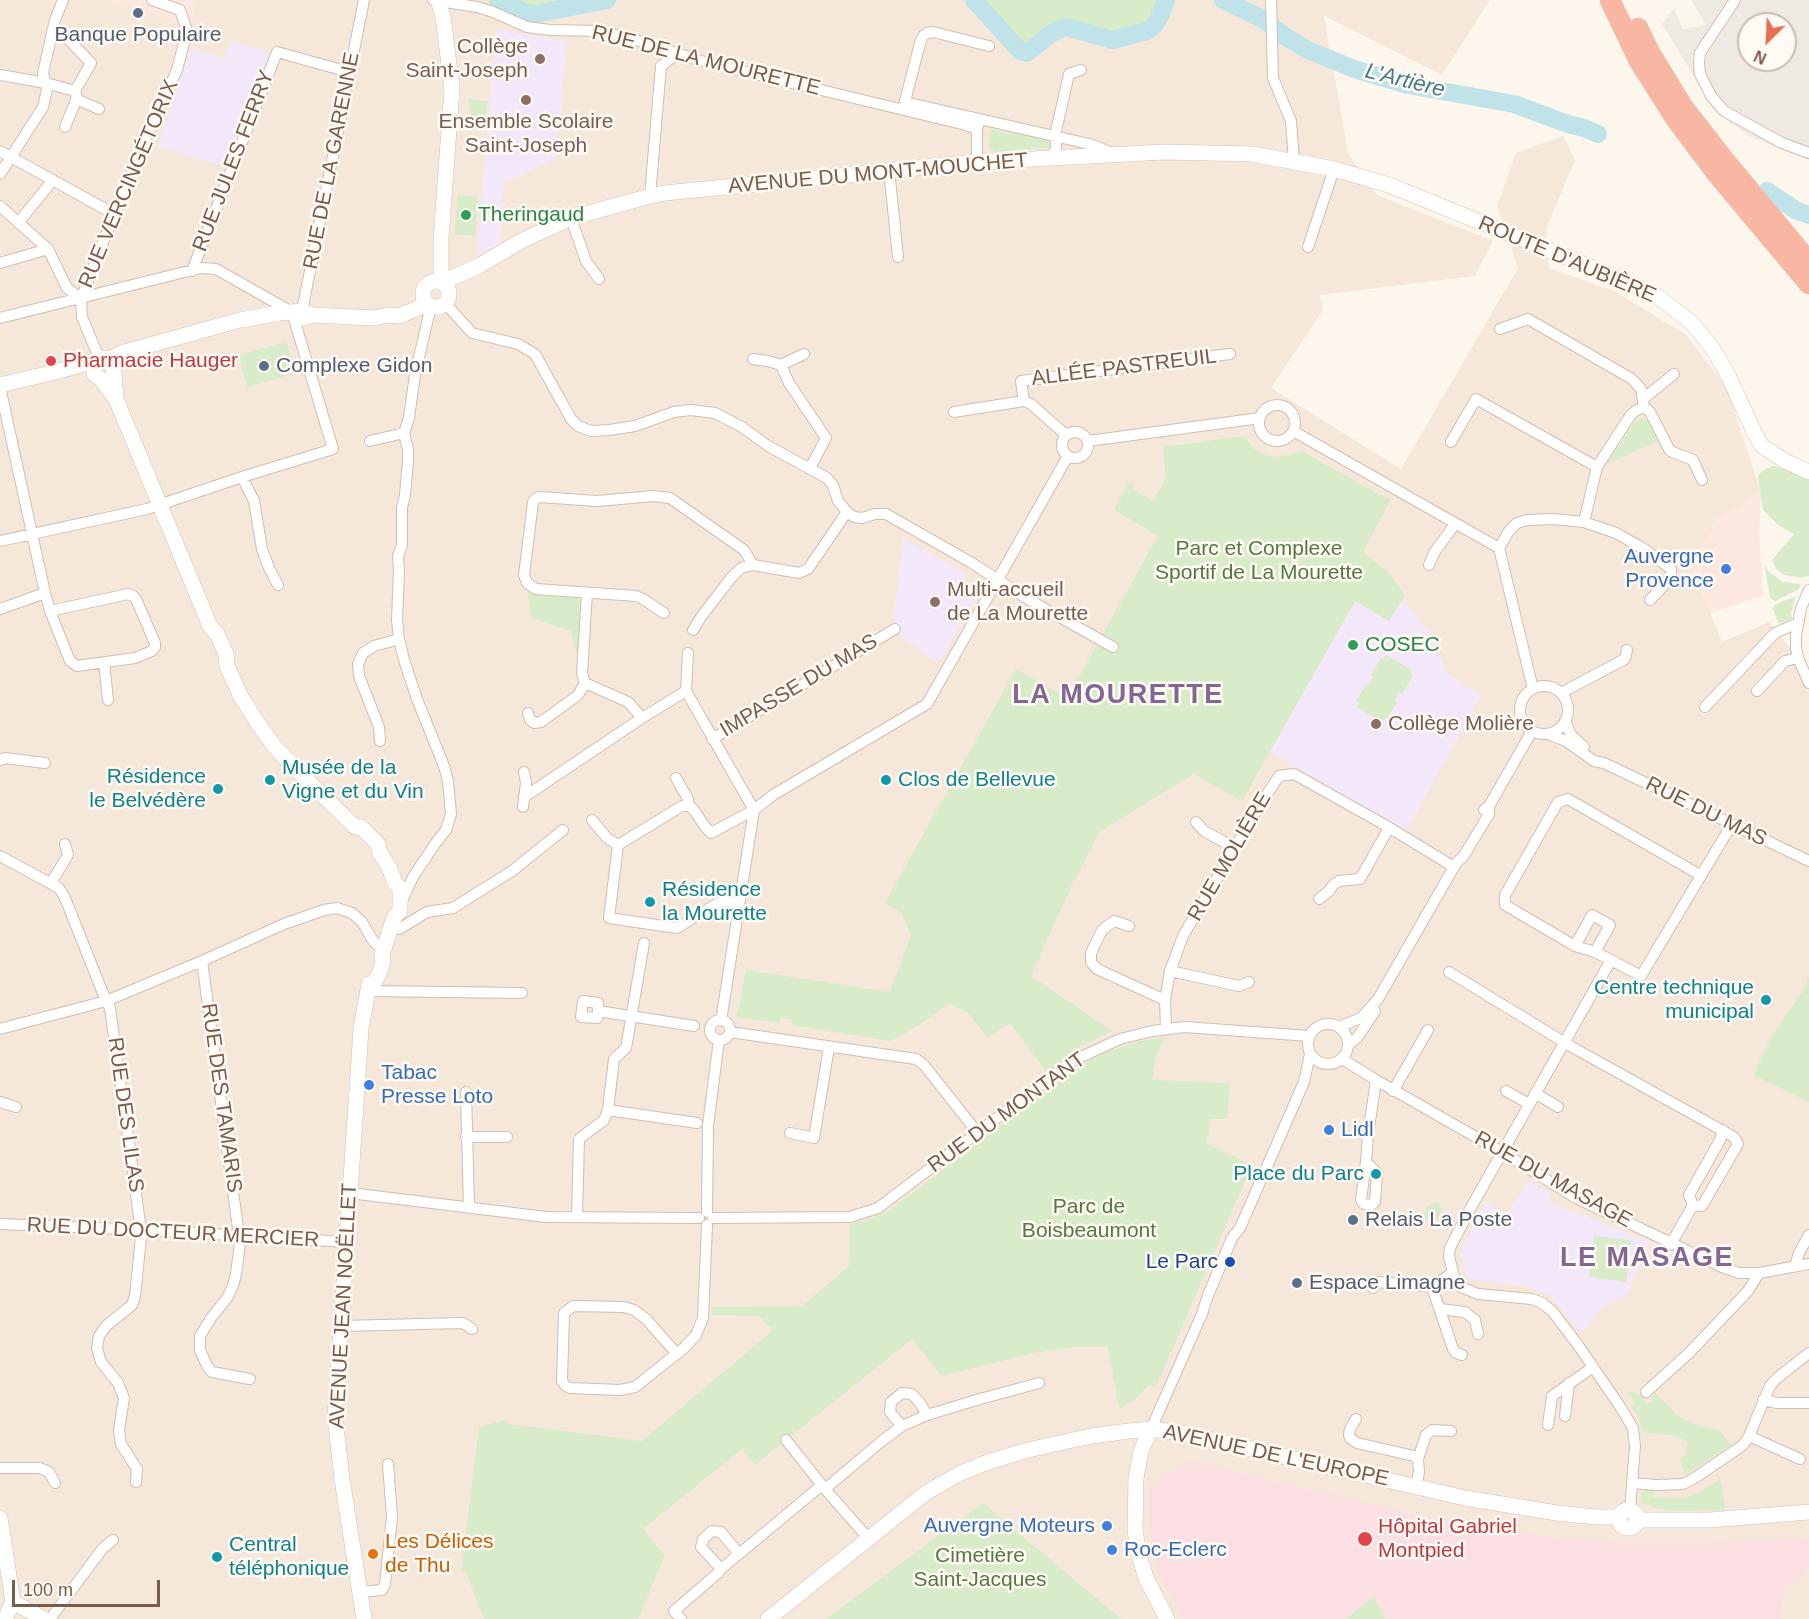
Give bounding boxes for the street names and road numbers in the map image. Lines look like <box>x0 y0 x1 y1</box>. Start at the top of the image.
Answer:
street label: RUE DE LA MOURETTE <box>589 20 823 102</box>
street label: RUE DE LA GARENNE <box>299 50 365 272</box>
street label: RUE JULES FERRY <box>188 67 280 255</box>
street label: RUE VERCINGÉTORIX <box>74 76 184 292</box>
street label: AVENUE DU MONT-MOUCHET <box>727 148 1029 200</box>
street label: ROUTE D'AUBIÈRE <box>1474 211 1660 309</box>
street label: ALLÉE PASTREUIL <box>1030 344 1218 392</box>
street label: IMPASSE DU MAS <box>716 629 882 743</box>
street label: RUE DU MAS <box>1641 772 1771 852</box>
street label: RUE MOLIÈRE <box>1183 788 1277 926</box>
street label: RUE DES TAMARIS <box>195 1002 247 1194</box>
street label: RUE DES LILAS <box>102 1036 148 1194</box>
street label: RUE DU MONTANT <box>923 1047 1091 1179</box>
street label: RUE DU MASAGE <box>1470 1126 1636 1234</box>
street label: AVENUE JEAN NOËLLET <box>325 1183 363 1429</box>
street label: RUE DU DOCTEUR MERCIER <box>26 1213 320 1253</box>
street label: AVENUE DE L'EUROPE <box>1161 1420 1391 1492</box>

